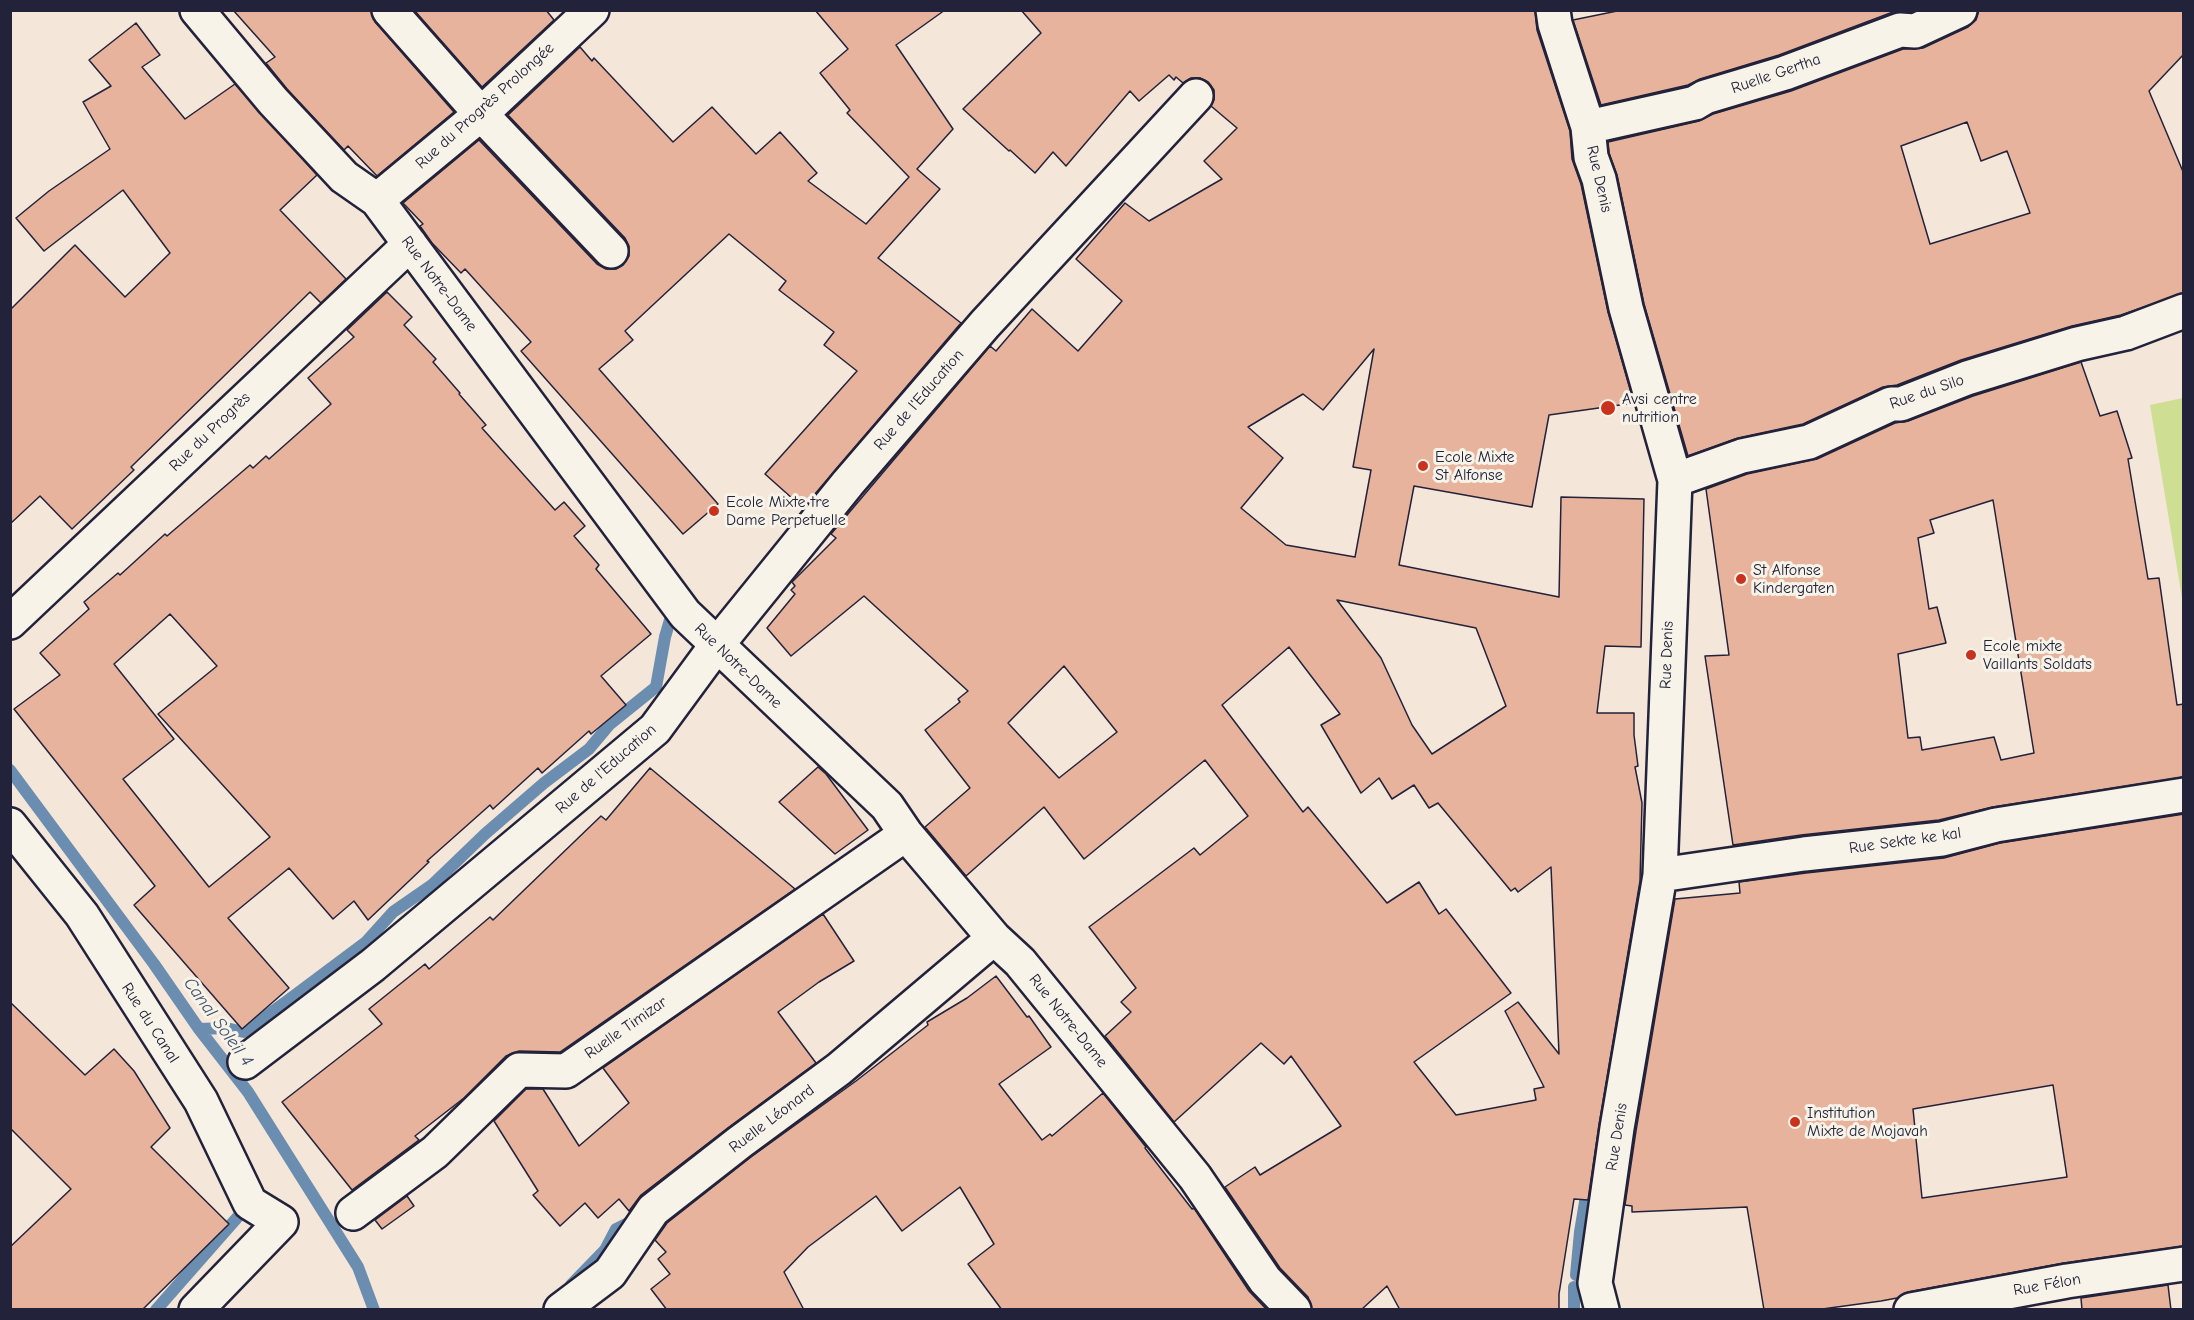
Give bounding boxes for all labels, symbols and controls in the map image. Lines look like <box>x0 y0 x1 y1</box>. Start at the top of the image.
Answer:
street label: Rue du Progrès Prolongée <box>412 39 558 173</box>
street label: Ruelle Gertha <box>1729 50 1823 98</box>
street label: Rue Denis <box>1582 144 1616 214</box>
street label: Rue Notre-Dame <box>397 232 481 336</box>
street label: Rue de l'Education <box>870 346 968 454</box>
street label: Rue du Silo <box>1887 370 1967 414</box>
street label: Rue du Progrès <box>165 388 255 476</box>
place label: Avsi centre nutrition <box>1622 389 1697 427</box>
marker: Avsi centre nutrition <box>1599 399 1617 417</box>
place label: Ecole Mixte St Alfonse <box>1435 447 1514 485</box>
marker: Ecole Mixte St Alfonse <box>1416 459 1430 473</box>
place label: Ecole Mixte tre Dame Perpetuelle <box>726 492 846 530</box>
marker: Ecole Mixte tre Dame Perpetuelle <box>707 504 721 518</box>
place label: St Alfonse Kindergaten <box>1753 560 1835 598</box>
marker: St Alfonse Kindergaten <box>1734 572 1748 586</box>
street label: Rue Notre-Dame <box>690 619 786 713</box>
street label: Rue Denis <box>1656 621 1678 689</box>
place label: Ecole mixte Vaillants Soldats <box>1983 636 2092 674</box>
marker: Ecole mixte Vaillants Soldats <box>1964 648 1978 662</box>
street label: Rue de l'Education <box>552 720 660 818</box>
street label: Rue Sekte ke kal <box>1848 824 1962 858</box>
street label: Rue Notre-Dame <box>1024 970 1112 1072</box>
water label: Canal Soleil 4 <box>179 973 257 1071</box>
street label: Rue du Canal <box>117 979 183 1067</box>
street label: Ruelle Timizar <box>581 993 671 1063</box>
street label: Ruelle Léonard <box>726 1081 818 1157</box>
street label: Rue Denis <box>1602 1102 1632 1172</box>
place label: Institution Mixte de Mojavah <box>1807 1103 1928 1141</box>
marker: Institution Mixte de Mojavah <box>1788 1115 1802 1129</box>
street label: Rue Félon <box>2012 1270 2082 1300</box>

